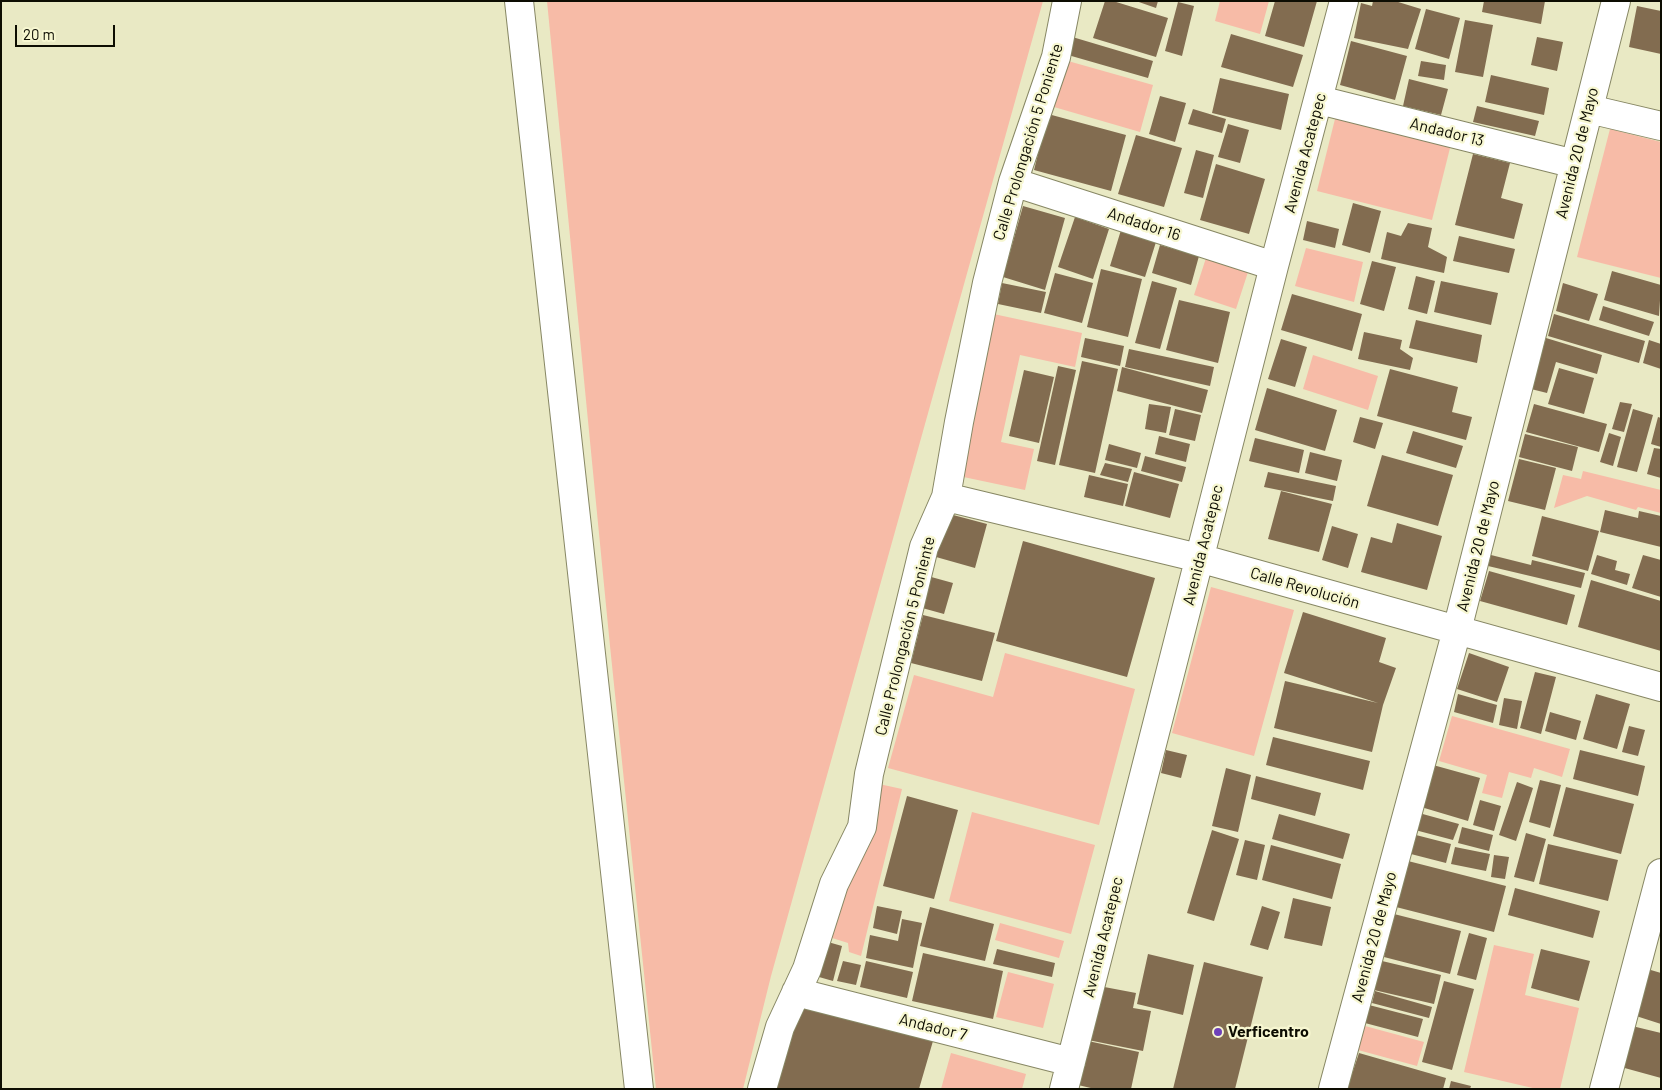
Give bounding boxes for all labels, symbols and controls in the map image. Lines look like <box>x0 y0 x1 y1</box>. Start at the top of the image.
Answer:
scale bar <box>18 15 118 47</box>
text: 20 m <box>23 25 55 43</box>
street label: Calle Prolongación 5 Poniente <box>989 41 1067 243</box>
street label: Avenida 20 de Mayo <box>1551 85 1603 221</box>
street label: Avenida Acatepec <box>1280 91 1330 215</box>
street label: Andador 13 <box>1408 114 1486 150</box>
street label: Andador 16 <box>1105 203 1183 245</box>
street label: Avenida 20 de Mayo <box>1452 478 1504 614</box>
street label: Avenida Acatepec <box>1179 483 1227 607</box>
street label: Calle Prolongación 5 Poniente <box>871 534 939 738</box>
street label: Calle Revolución <box>1248 563 1362 613</box>
street label: Avenida 20 de Mayo <box>1347 870 1401 1004</box>
street label: Avenida Acatepec <box>1079 875 1127 999</box>
street label: Andador 7 <box>897 1009 969 1045</box>
place label: Verficentro <box>1228 1022 1309 1042</box>
marker: Verficentro <box>1212 1026 1224 1038</box>

